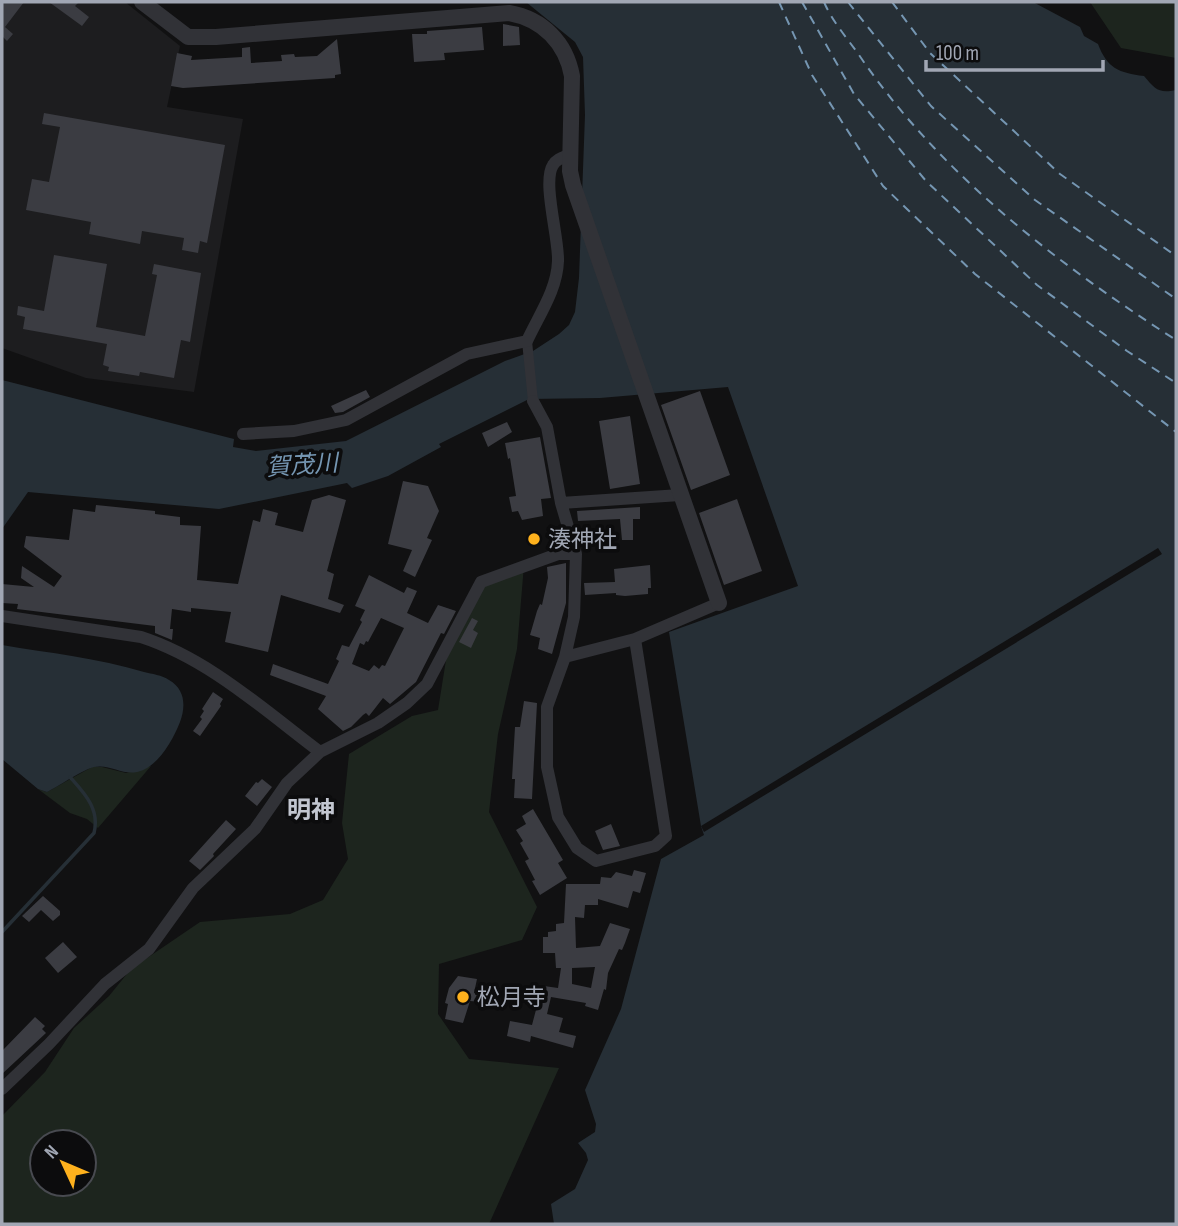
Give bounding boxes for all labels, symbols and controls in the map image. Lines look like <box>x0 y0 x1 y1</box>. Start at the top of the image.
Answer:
scale bar <box>926 28 1103 72</box>
text: 100 m <box>936 41 979 66</box>
water label: 賀茂川 <box>265 448 342 482</box>
place label: 湊神社 <box>548 526 617 554</box>
marker: 湊神社 <box>526 531 542 547</box>
district label: 明神 <box>287 796 335 825</box>
place label: 松月寺 <box>477 984 546 1012</box>
marker: 松月寺 <box>455 989 471 1005</box>
north arrow <box>28 1128 98 1198</box>
text: N <box>40 1141 64 1164</box>

